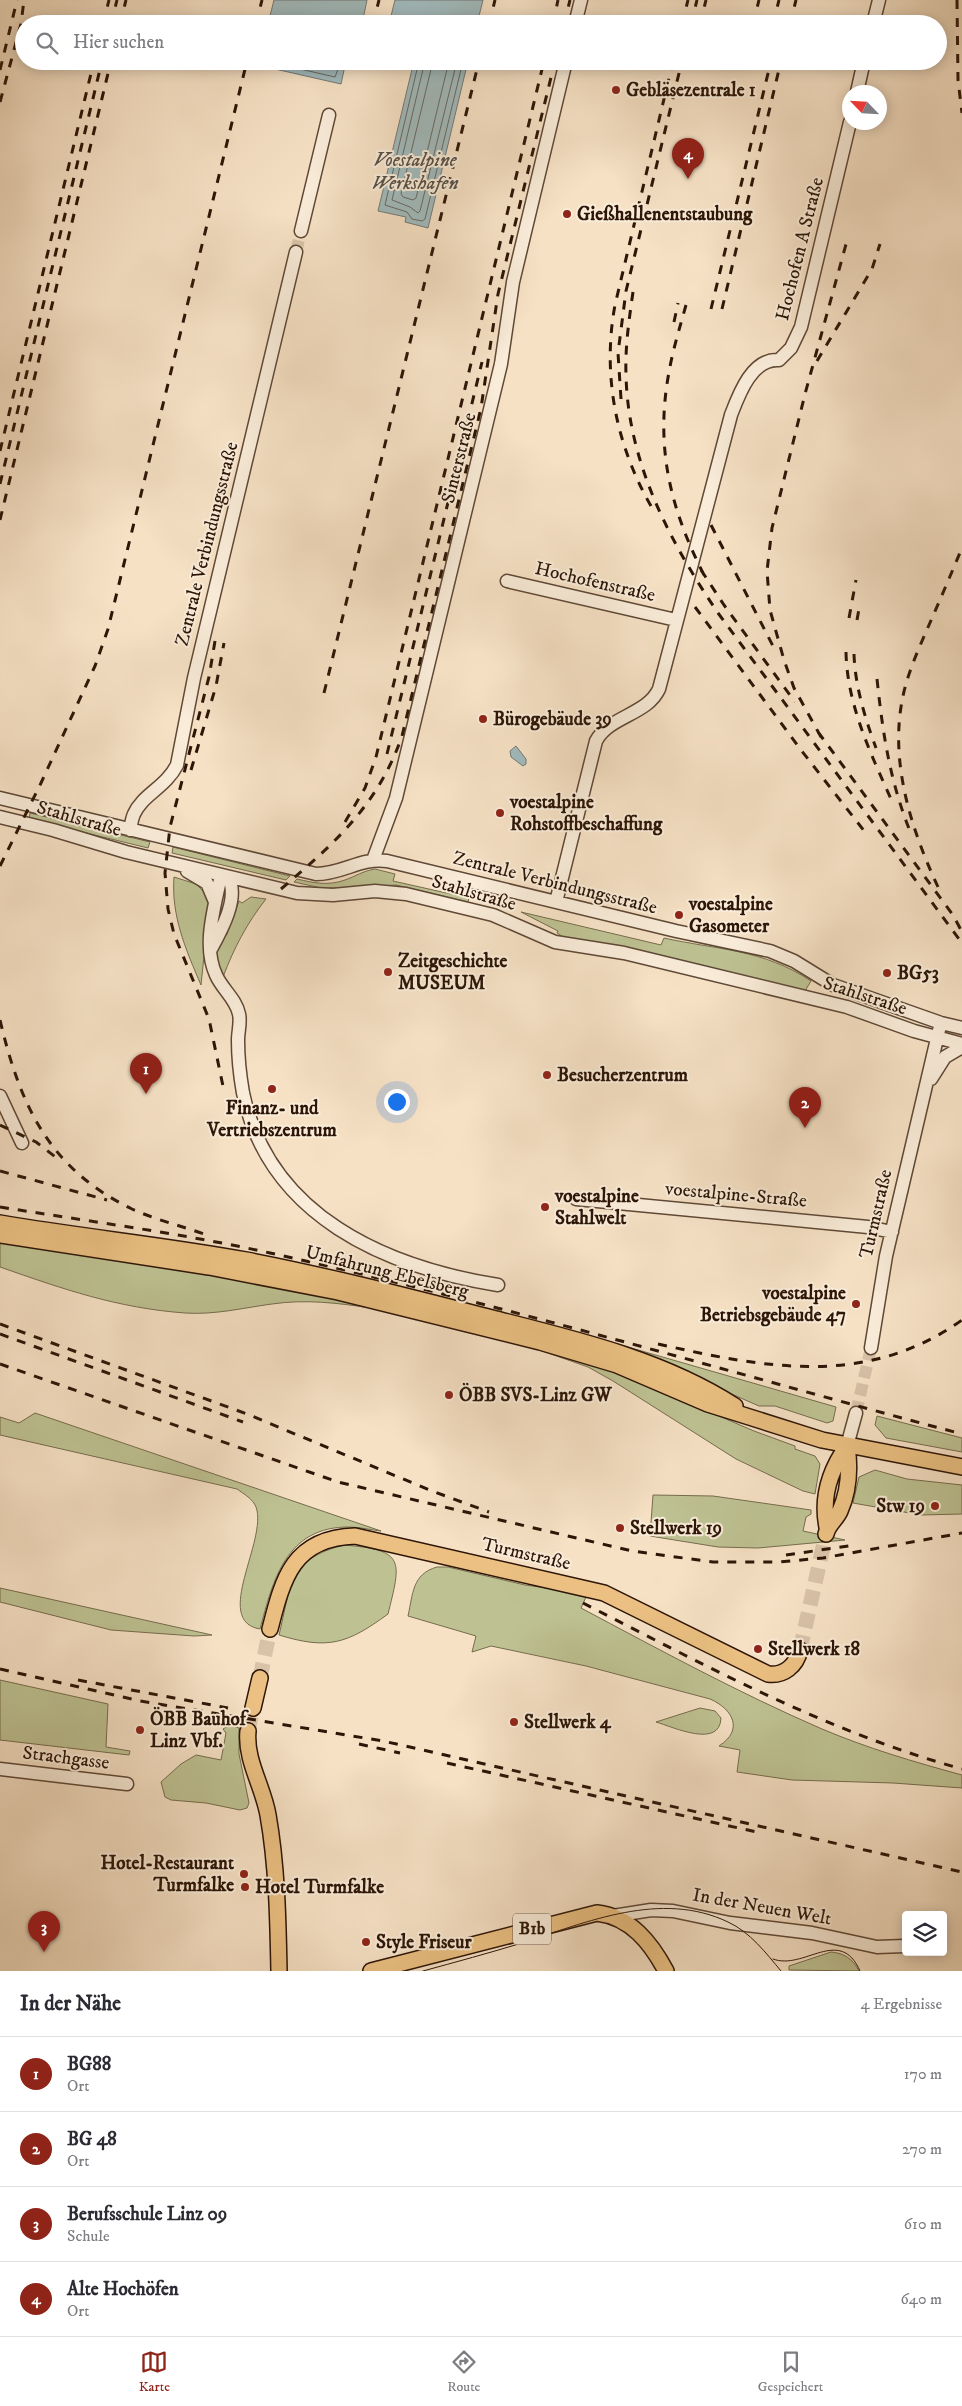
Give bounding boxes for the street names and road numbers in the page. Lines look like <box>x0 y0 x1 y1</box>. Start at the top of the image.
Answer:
street label: Hochofen A Straße <box>771 175 829 323</box>
street label: Sinterstraße <box>437 410 481 506</box>
street label: Zentrale Verbindungsstraße <box>171 439 244 648</box>
street label: Hochofenstraße <box>533 557 658 607</box>
street label: Stahlstraße <box>34 796 124 842</box>
street label: Zentrale Verbindungsstraße <box>451 847 660 920</box>
street label: Stahlstraße <box>429 870 519 916</box>
street label: Stahlstraße <box>820 972 910 1020</box>
street label: Turmstraße <box>855 1167 897 1261</box>
street label: voestalpine-Straße <box>663 1177 808 1213</box>
street label: Umfahrung Ebelsberg <box>303 1241 472 1304</box>
street label: Turmstraße <box>479 1533 573 1575</box>
street label: Strachgasse <box>21 1741 111 1775</box>
street label: In der Neuen Welt <box>691 1883 833 1931</box>
road number: B1b <box>513 1914 551 1945</box>

